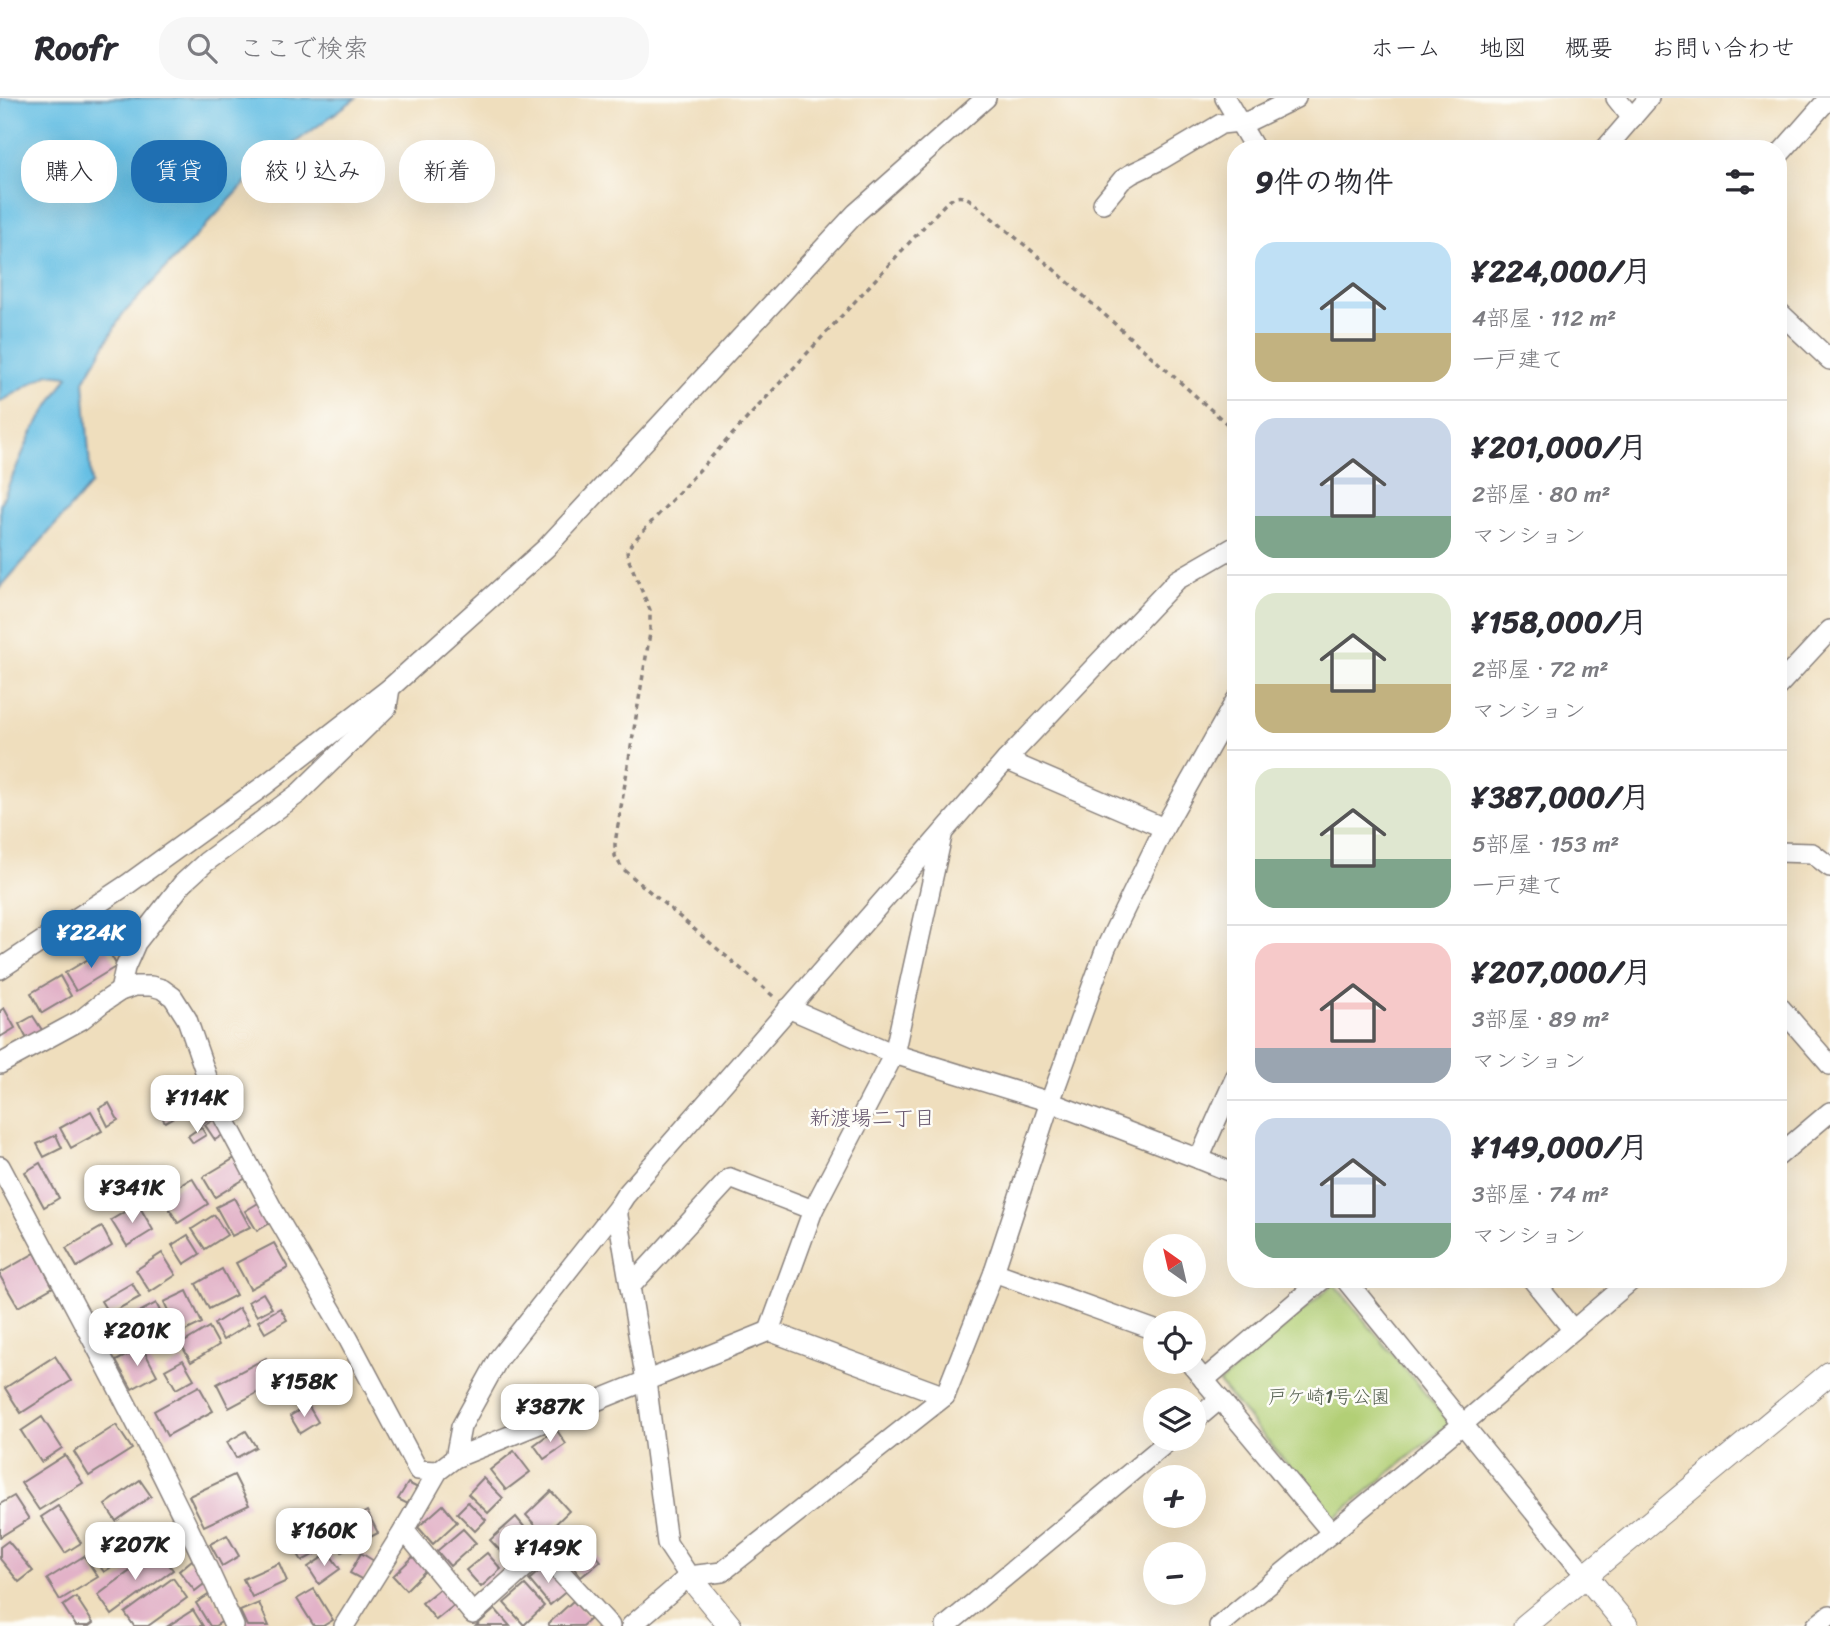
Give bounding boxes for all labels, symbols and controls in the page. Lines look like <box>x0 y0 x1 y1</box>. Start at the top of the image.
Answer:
search box <box>159 17 649 80</box>
text: Roofr <box>35 19 117 77</box>
text: ここで検索 <box>239 25 369 71</box>
text: ホーム <box>1370 27 1441 69</box>
text: 地図 <box>1479 27 1527 69</box>
text: 概要 <box>1565 27 1613 69</box>
text: お問い合わせ <box>1651 27 1795 69</box>
icon: search <box>183 29 221 67</box>
chip: 購入 <box>21 140 117 203</box>
chip: 賃貸 <box>131 140 227 203</box>
chip: 絞り込み <box>241 140 385 203</box>
chip: 新着 <box>399 140 495 203</box>
text: 9件の物件 <box>1255 155 1393 209</box>
icon: filters <box>1721 163 1759 201</box>
text: ¥224,000/月 <box>1472 244 1652 298</box>
icon: home <box>1311 270 1395 354</box>
text: 4部屋 · 112 m² <box>1472 298 1616 339</box>
text: 一戸建て <box>1472 339 1564 380</box>
text: ¥201,000/月 <box>1472 420 1648 474</box>
icon: home <box>1311 446 1395 530</box>
text: 2部屋 · 80 m² <box>1472 474 1610 515</box>
text: マンション <box>1472 515 1586 556</box>
text: ¥158,000/月 <box>1472 595 1648 649</box>
icon: home <box>1311 621 1395 705</box>
text: 2部屋 · 72 m² <box>1472 649 1608 690</box>
text: マンション <box>1472 690 1586 731</box>
text: ¥387,000/月 <box>1472 770 1650 824</box>
icon: home <box>1311 796 1395 880</box>
text: 5部屋 · 153 m² <box>1472 824 1619 865</box>
text: 一戸建て <box>1472 865 1564 906</box>
pin: ¥224K <box>42 910 140 970</box>
text: ¥224K <box>57 912 125 953</box>
text: ¥207,000/月 <box>1472 945 1652 999</box>
icon: home <box>1311 971 1395 1055</box>
text: 3部屋 · 89 m² <box>1472 999 1609 1040</box>
text: マンション <box>1472 1040 1586 1081</box>
pin: ¥114K <box>148 1076 246 1135</box>
text: ¥114K <box>167 1077 227 1118</box>
district label: 新渡場二丁目 <box>809 1099 935 1137</box>
text: ¥149,000/月 <box>1472 1120 1649 1174</box>
icon: home <box>1311 1146 1395 1230</box>
pin: ¥341K <box>83 1166 181 1225</box>
text: ¥341K <box>100 1167 164 1208</box>
text: 3部屋 · 74 m² <box>1472 1174 1609 1215</box>
text: マンション <box>1472 1215 1586 1256</box>
north arrow <box>1143 1234 1206 1297</box>
map controls <box>1143 1234 1206 1605</box>
pin: ¥201K <box>88 1308 186 1368</box>
text: ¥201K <box>105 1310 169 1351</box>
button: locate <box>1143 1311 1206 1374</box>
pin: ¥158K <box>255 1360 353 1419</box>
text: ¥158K <box>272 1361 336 1402</box>
park label: 戸ケ崎1号公園 <box>1268 1380 1390 1413</box>
pin: ¥387K <box>501 1384 599 1444</box>
text: ¥387K <box>517 1386 583 1427</box>
button: layers <box>1143 1388 1206 1451</box>
button: + <box>1143 1465 1206 1528</box>
pin: ¥160K <box>275 1508 373 1568</box>
text: ¥160K <box>292 1510 356 1551</box>
pin: ¥207K <box>86 1522 184 1582</box>
text: ¥207K <box>101 1524 169 1565</box>
pin: ¥149K <box>499 1526 597 1585</box>
text: ¥149K <box>515 1527 581 1568</box>
button: − <box>1143 1542 1206 1605</box>

